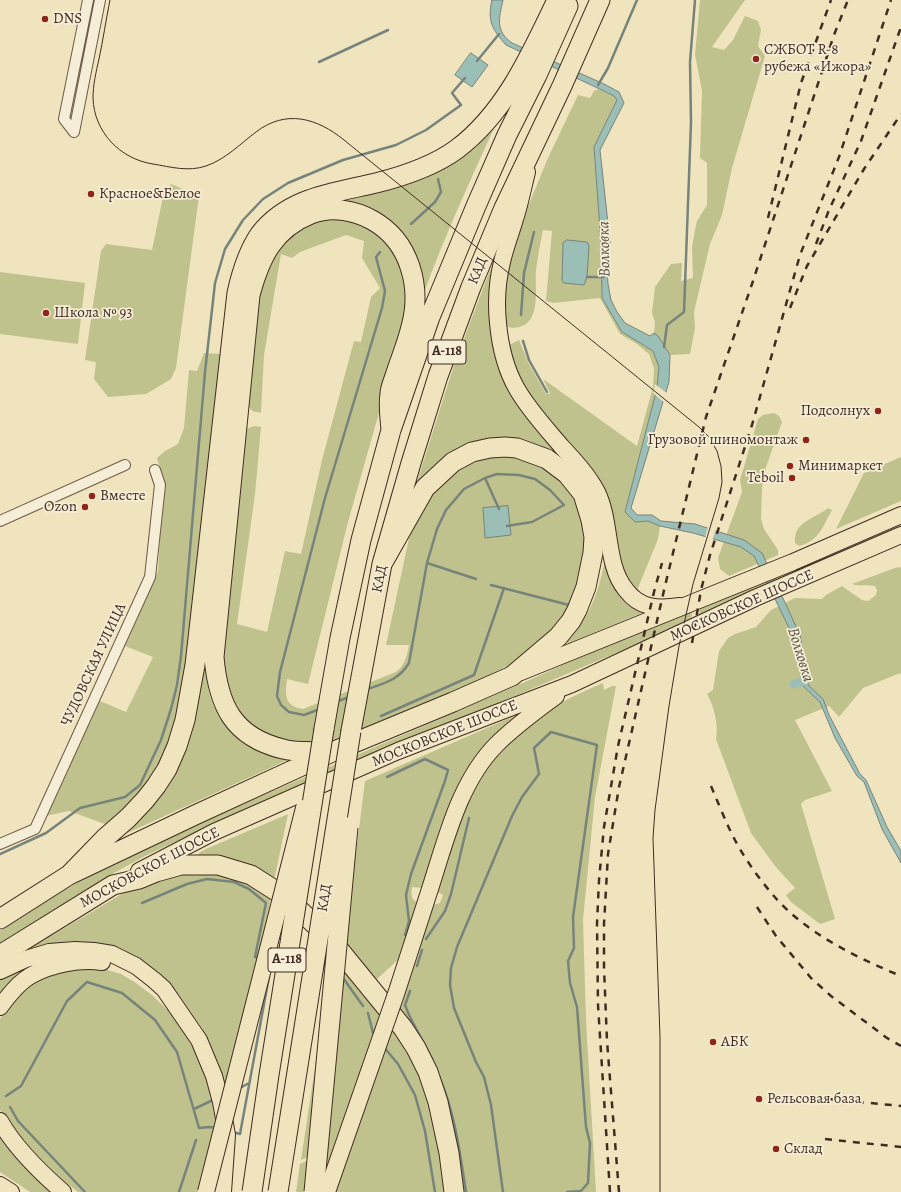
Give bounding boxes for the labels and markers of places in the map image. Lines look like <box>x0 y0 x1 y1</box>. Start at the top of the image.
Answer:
place label: DNS <box>53 10 82 28</box>
marker: DNS <box>40 14 50 24</box>
place label: СЖБОТ R-8 рубежа «Ижора» <box>764 41 871 76</box>
marker: СЖБОТ R-8 рубежа «Ижора» <box>751 54 761 64</box>
place label: Красное&Белое <box>99 185 201 203</box>
marker: Красное&Белое <box>86 189 96 199</box>
place label: Школа № 93 <box>54 304 133 322</box>
marker: Школа № 93 <box>41 308 51 318</box>
place label: Подсолнух <box>800 402 870 420</box>
marker: Подсолнух <box>873 406 883 416</box>
place label: Грузовой шиномонтаж <box>648 431 798 449</box>
marker: Грузовой шиномонтаж <box>801 435 811 445</box>
place label: Минимаркет <box>798 457 883 475</box>
marker: Минимаркет <box>785 461 795 471</box>
place label: Teboil <box>747 469 784 487</box>
marker: Teboil <box>787 473 797 483</box>
place label: Вместе <box>100 487 146 505</box>
marker: Вместе <box>87 491 97 501</box>
place label: Ozon <box>44 498 77 516</box>
marker: Ozon <box>80 502 90 512</box>
place label: АБК <box>721 1033 748 1051</box>
marker: АБК <box>708 1037 718 1047</box>
place label: Рельсовая база <box>767 1090 862 1108</box>
marker: Рельсовая база <box>754 1094 764 1104</box>
place label: Склад <box>784 1140 823 1158</box>
marker: Склад <box>771 1144 781 1154</box>

